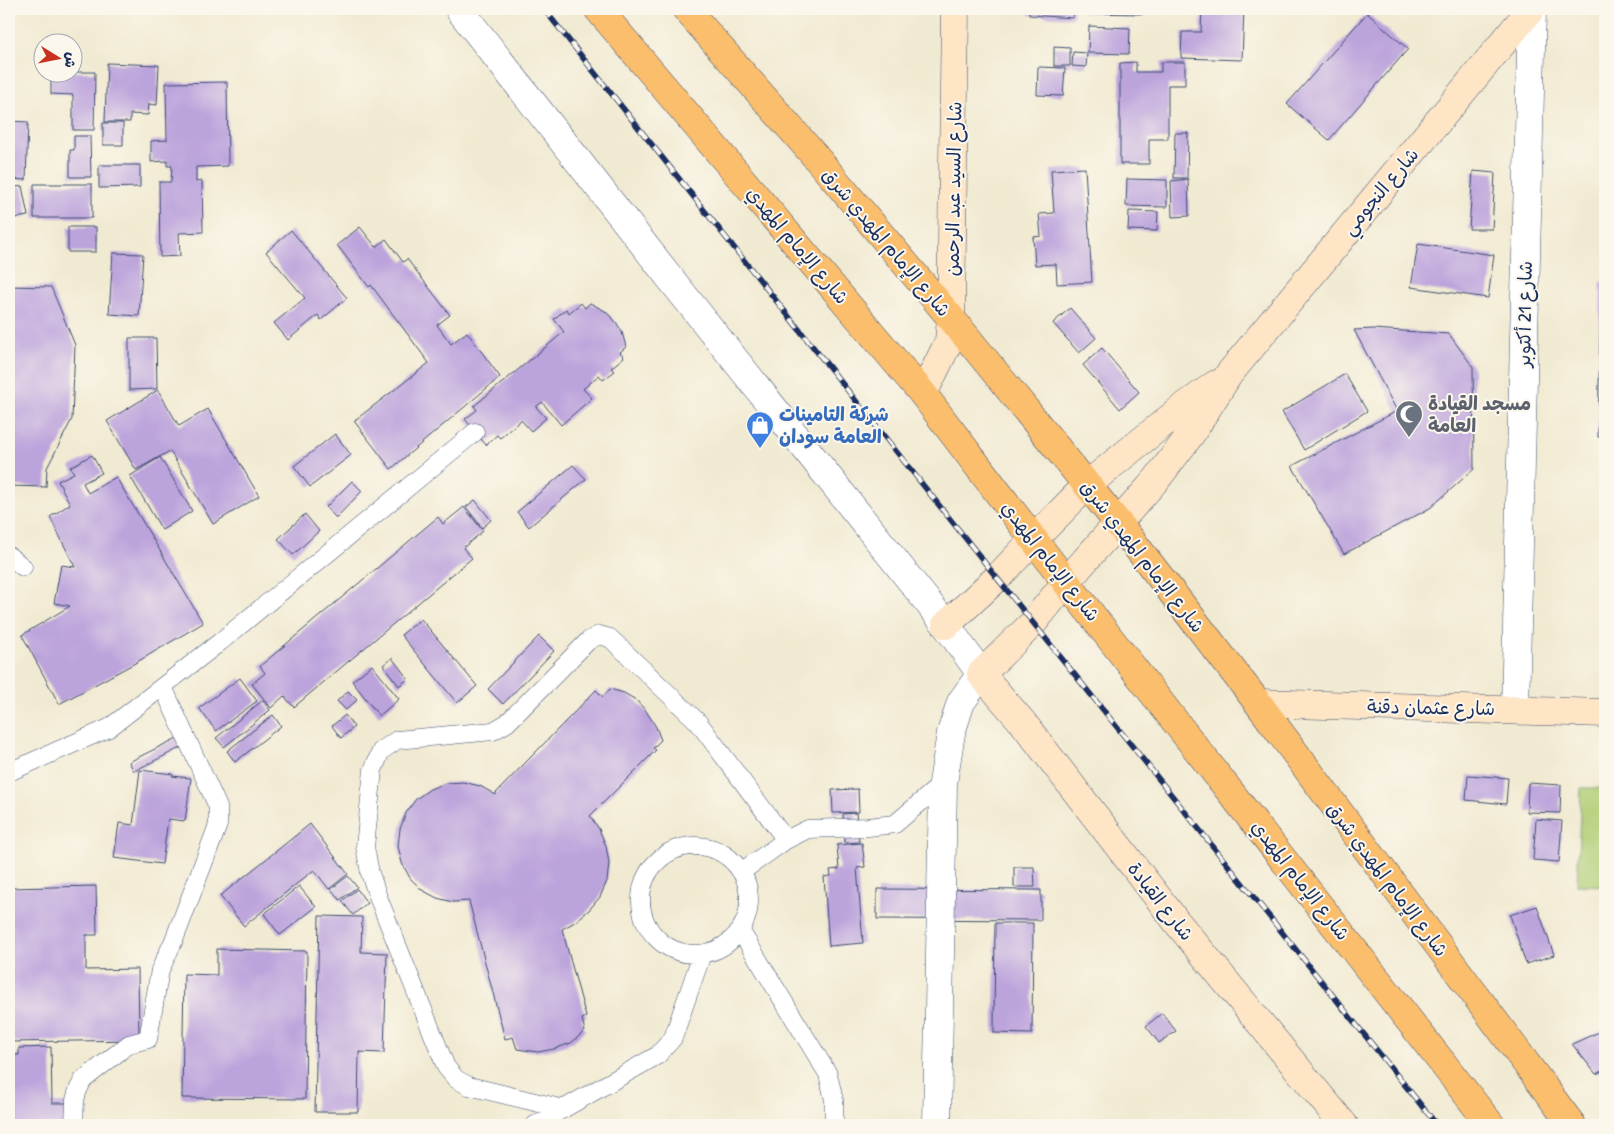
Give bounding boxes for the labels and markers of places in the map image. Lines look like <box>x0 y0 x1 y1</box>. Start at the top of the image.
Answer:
place label: مسجد القيادة العامة <box>1428 390 1531 438</box>
mosque icon: مسجد القيادة العامة <box>1394 399 1424 438</box>
place label: شركة التامينات العامة سودان <box>779 401 889 449</box>
shop icon: شركة التامينات العامة سودان <box>745 410 775 449</box>

